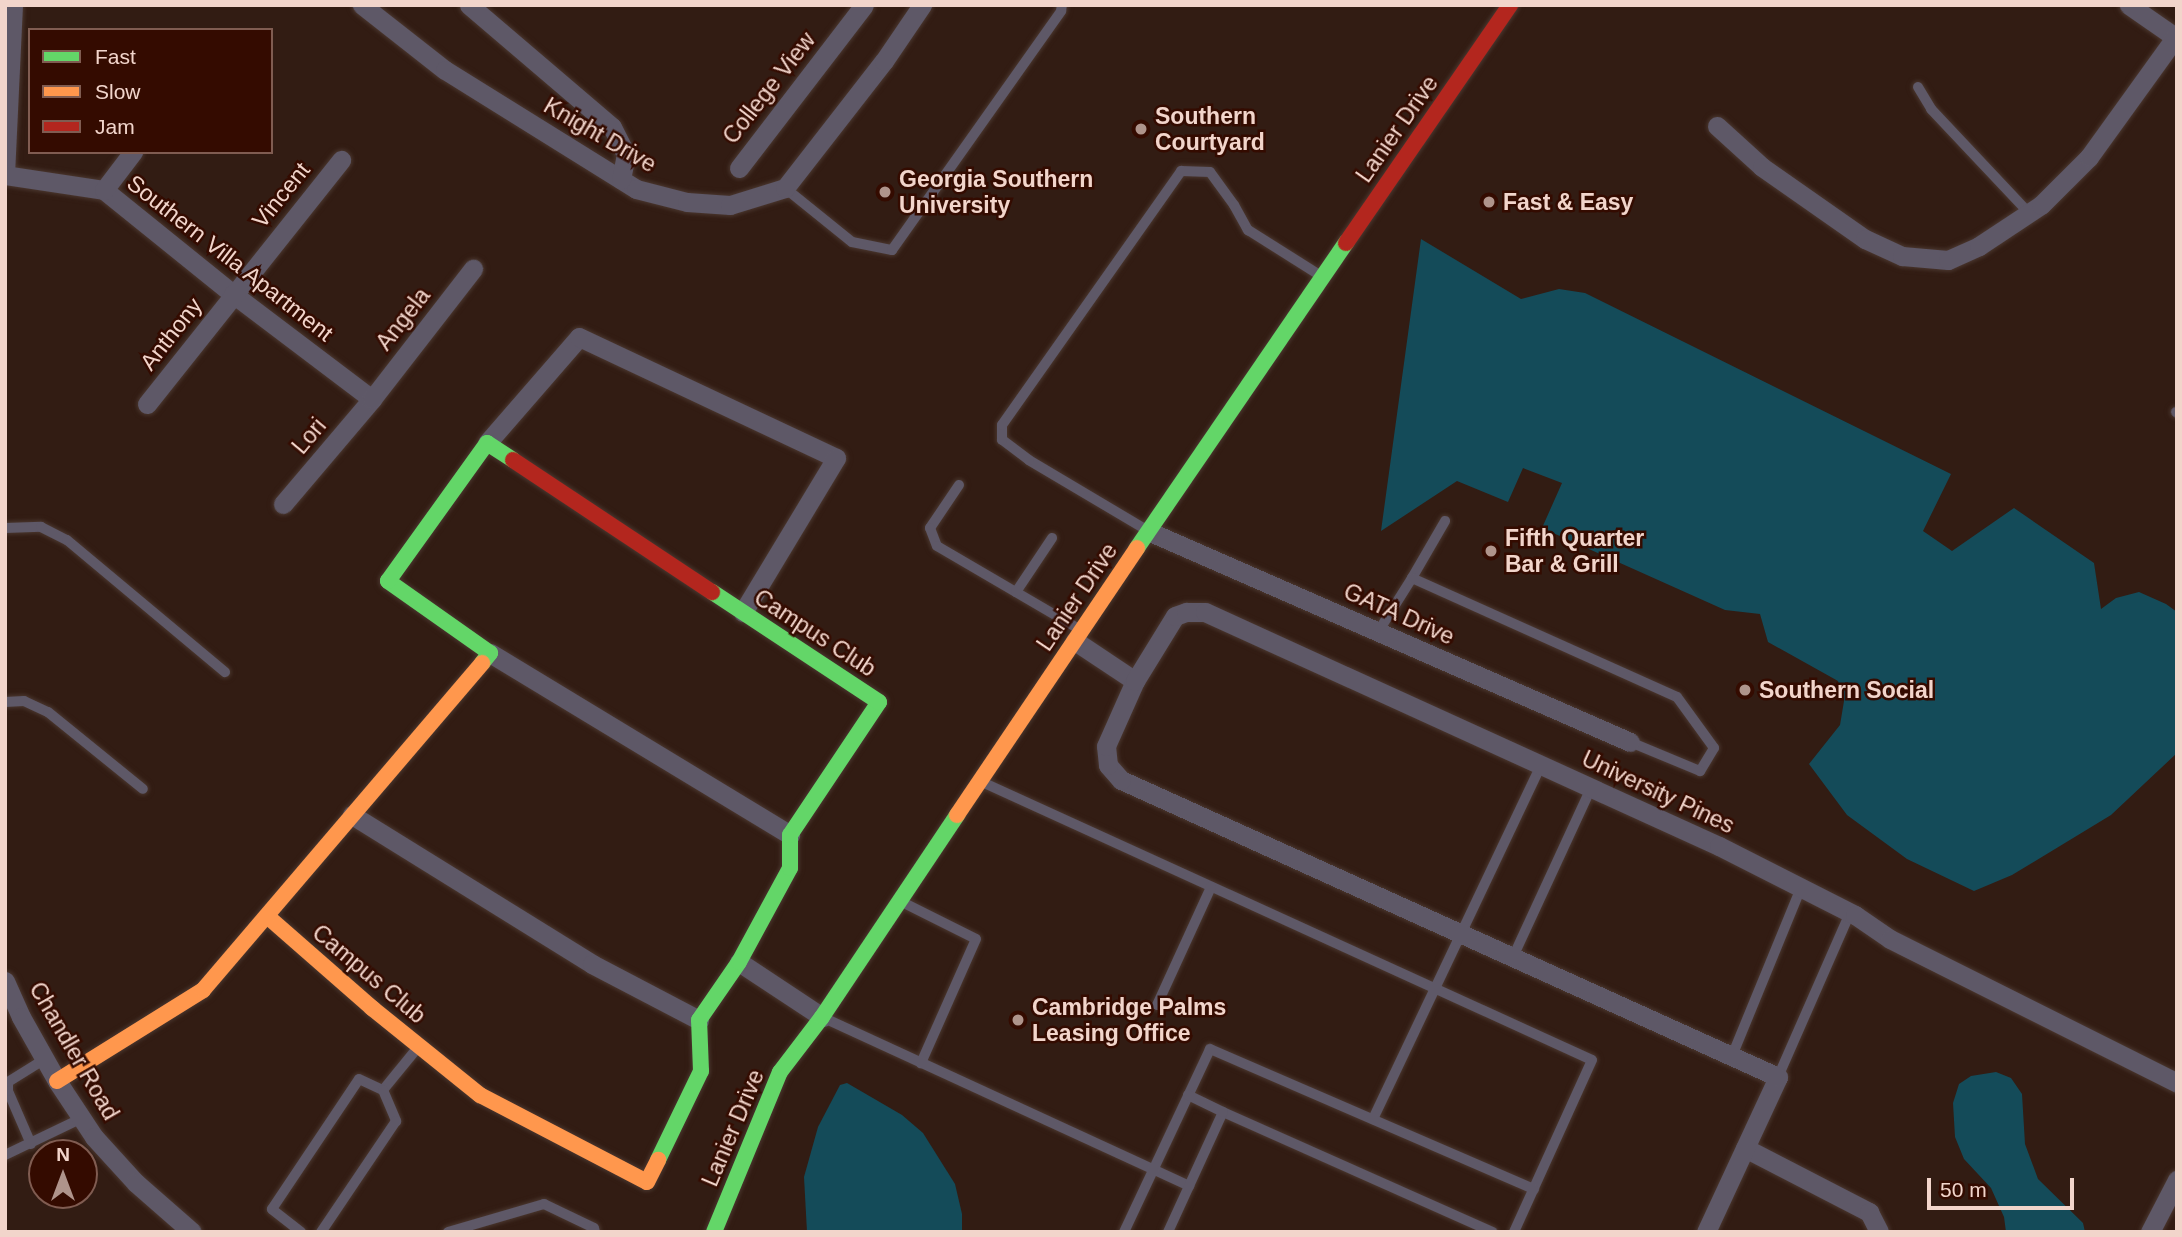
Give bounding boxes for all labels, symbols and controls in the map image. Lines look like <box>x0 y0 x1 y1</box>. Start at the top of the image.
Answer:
street label: College View <box>717 27 821 149</box>
legend <box>28 28 273 154</box>
text: Fast <box>95 45 136 68</box>
street label: Lanier Drive <box>1350 70 1444 188</box>
text: Slow <box>95 80 141 103</box>
street label: Knight Drive <box>539 92 661 178</box>
place label: Southern Courtyard <box>1155 102 1265 156</box>
text: Jam <box>95 115 135 138</box>
marker: Southern Courtyard <box>1133 121 1149 137</box>
street label: Vincent <box>246 157 316 233</box>
place label: Georgia Southern University <box>899 165 1093 219</box>
street label: Southern Villa Apartment <box>121 169 339 347</box>
marker: Georgia Southern University <box>877 184 893 200</box>
place label: Fast & Easy <box>1503 188 1633 216</box>
marker: Fast & Easy <box>1481 194 1497 210</box>
street label: Angela <box>370 282 436 356</box>
street label: Anthony <box>134 292 208 376</box>
street label: Lori <box>286 412 332 460</box>
place label: Fifth Quarter Bar & Grill <box>1505 524 1644 578</box>
street label: Lanier Drive <box>1031 538 1123 656</box>
marker: Fifth Quarter Bar & Grill <box>1483 543 1499 559</box>
street label: GATA Drive <box>1339 577 1459 651</box>
street label: Campus Club <box>749 583 881 683</box>
place label: Southern Social <box>1759 676 1934 704</box>
marker: Southern Social <box>1737 682 1753 698</box>
street label: University Pines <box>1577 745 1739 839</box>
street label: Campus Club <box>307 919 431 1029</box>
street label: Chandler Road <box>23 977 125 1125</box>
place label: Cambridge Palms Leasing Office <box>1032 993 1226 1047</box>
marker: Cambridge Palms Leasing Office <box>1010 1012 1026 1028</box>
street label: Lanier Drive <box>696 1066 770 1190</box>
north arrow <box>28 1139 98 1209</box>
text: N <box>56 1144 70 1165</box>
scale bar <box>1930 1164 2077 1208</box>
text: 50 m <box>1940 1178 1987 1201</box>

